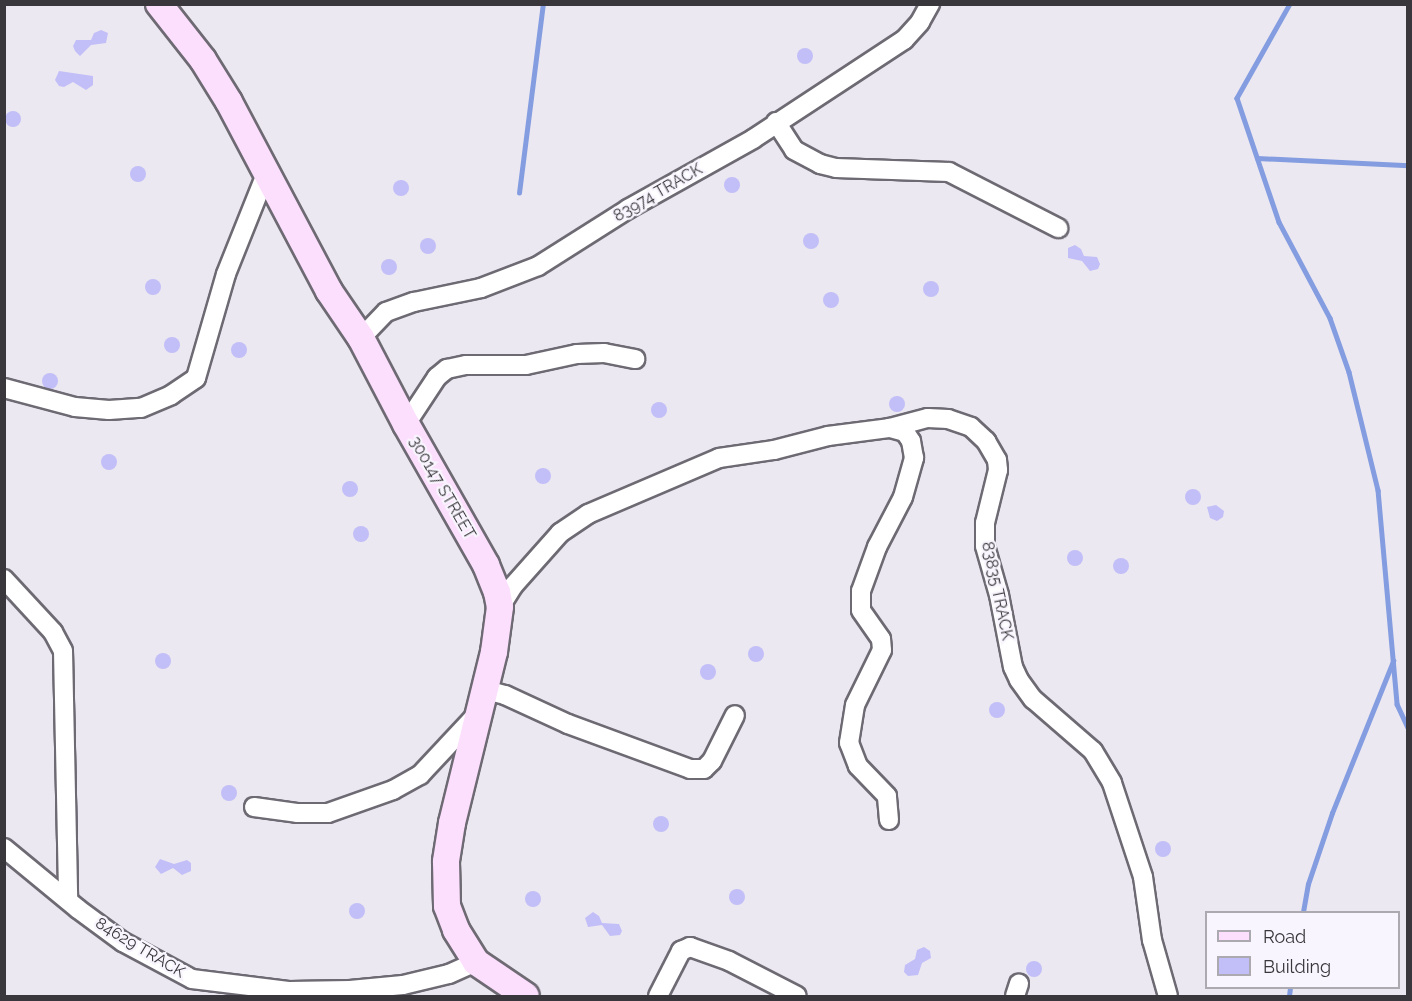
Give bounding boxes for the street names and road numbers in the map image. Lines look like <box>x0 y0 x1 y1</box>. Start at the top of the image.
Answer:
street label: 83974 TRACK <box>610 160 706 226</box>
street label: 300147 STREET <box>405 433 479 543</box>
street label: 83835 TRACK <box>977 540 1017 642</box>
street label: 84629 TRACK <box>92 914 188 982</box>

